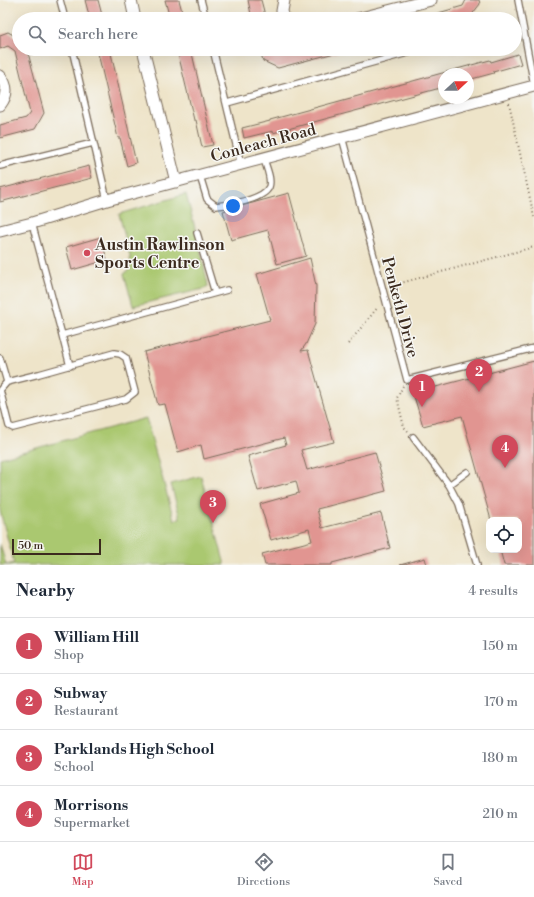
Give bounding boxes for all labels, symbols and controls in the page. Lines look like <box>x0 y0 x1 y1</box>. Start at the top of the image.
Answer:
search box <box>12 12 522 56</box>
icon: search <box>26 23 48 45</box>
text: Search here <box>58 25 138 44</box>
north arrow <box>438 68 474 104</box>
street label: Conleach Road <box>208 119 318 167</box>
your location <box>223 196 243 216</box>
place label: Austin Rawlinson Sports Centre <box>94 235 225 273</box>
marker: Austin Rawlinson Sports Centre <box>82 248 92 258</box>
street label: Penketh Drive <box>377 255 423 360</box>
pin: 2 <box>466 359 492 392</box>
pin: 1 <box>409 374 435 407</box>
pin: 4 <box>492 435 518 468</box>
pin: 3 <box>200 490 226 523</box>
map controls <box>486 517 522 553</box>
button: locate <box>486 517 522 553</box>
scale bar <box>12 537 101 556</box>
text: 50 m <box>18 539 43 553</box>
text: Nearby <box>16 580 75 602</box>
text: 4 results <box>468 583 518 599</box>
text: William Hill <box>54 628 139 647</box>
text: 1 <box>26 638 32 654</box>
text: 150 m <box>483 638 518 654</box>
text: Shop <box>54 647 84 663</box>
text: Subway <box>54 684 107 703</box>
text: 2 <box>25 694 33 710</box>
text: 170 m <box>484 694 518 710</box>
text: Restaurant <box>54 703 119 719</box>
text: Parklands High School <box>54 740 215 759</box>
text: 3 <box>25 750 33 766</box>
text: 180 m <box>482 750 518 766</box>
text: School <box>54 759 94 775</box>
text: Morrisons <box>54 796 128 815</box>
text: 4 <box>25 806 33 822</box>
text: 210 m <box>483 806 518 822</box>
text: Supermarket <box>54 815 130 831</box>
tab: Map <box>72 851 94 889</box>
tab: Directions <box>237 851 290 889</box>
tab: Saved <box>433 851 462 889</box>

